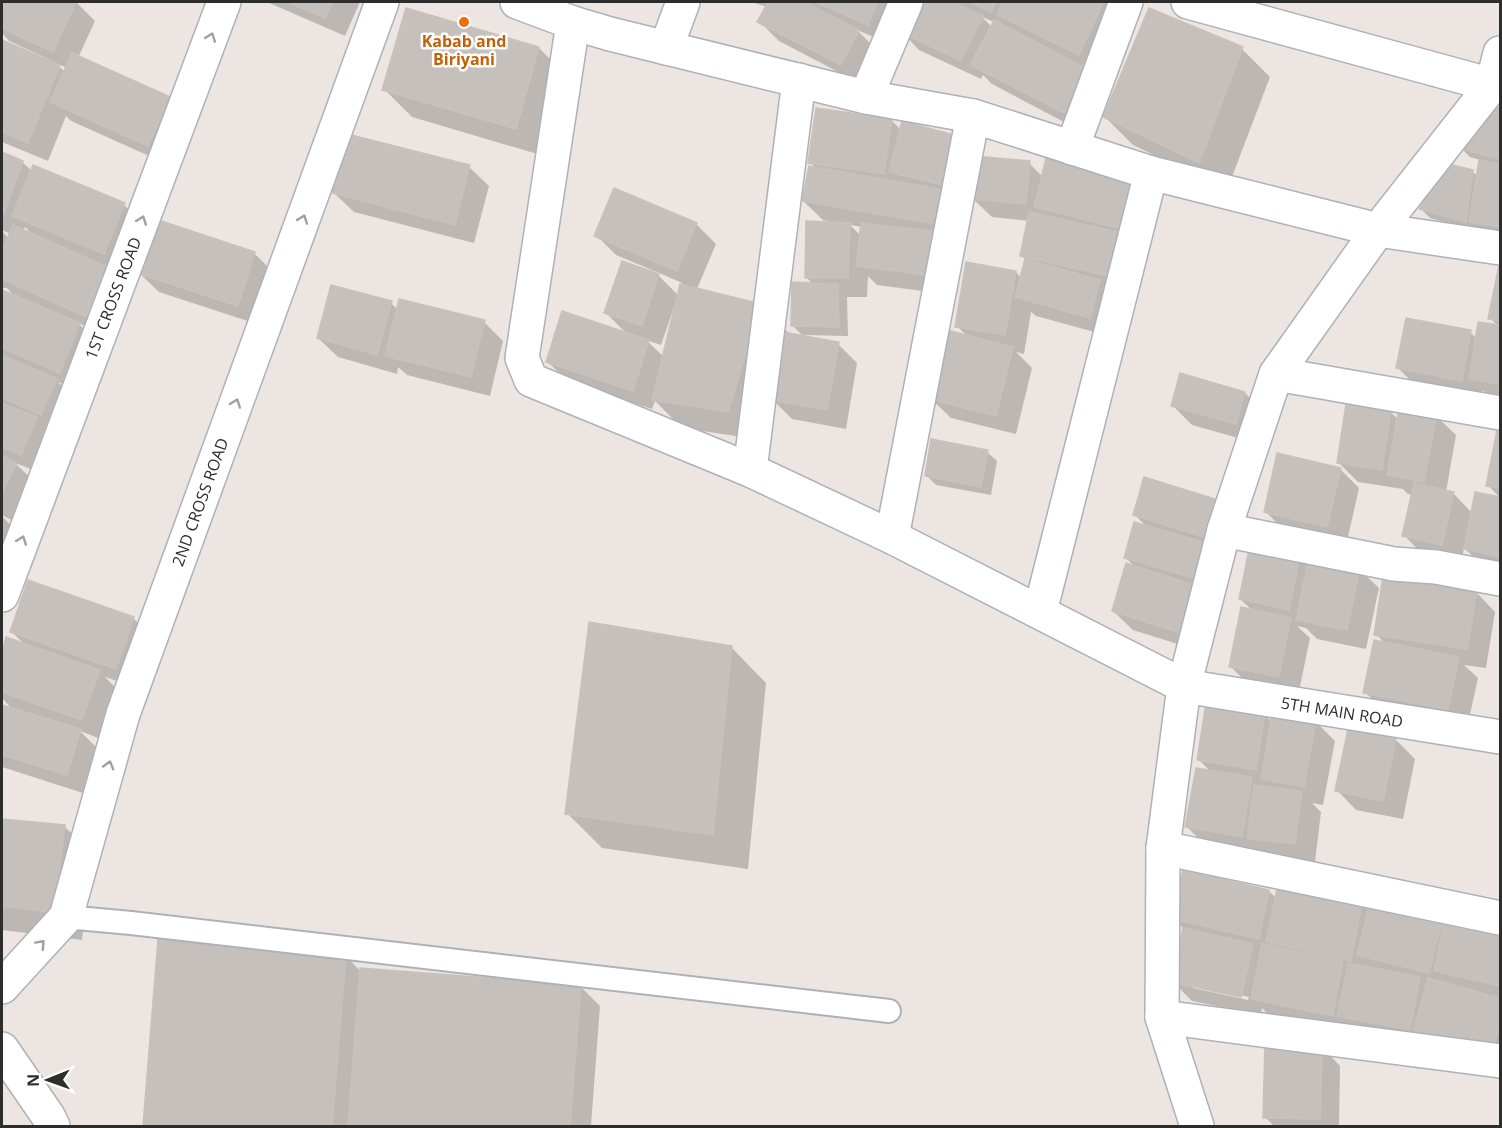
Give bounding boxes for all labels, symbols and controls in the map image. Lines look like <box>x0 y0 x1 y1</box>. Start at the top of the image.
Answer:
marker: Kabab and Biriyani <box>457 15 471 29</box>
place label: Kabab and Biriyani <box>422 30 506 70</box>
one-way arrow <box>203 32 216 43</box>
one-way arrow <box>296 214 308 225</box>
one-way arrow <box>135 215 147 226</box>
street label: 1ST CROSS ROAD <box>80 234 146 362</box>
one-way arrow <box>229 398 242 408</box>
street label: 2ND CROSS ROAD <box>167 435 233 569</box>
one-way arrow <box>15 535 27 546</box>
street label: 5TH MAIN ROAD <box>1279 692 1405 732</box>
one-way arrow <box>102 760 114 771</box>
one-way arrow <box>34 940 45 951</box>
north arrow <box>18 1050 78 1110</box>
text: N <box>22 1074 44 1087</box>

